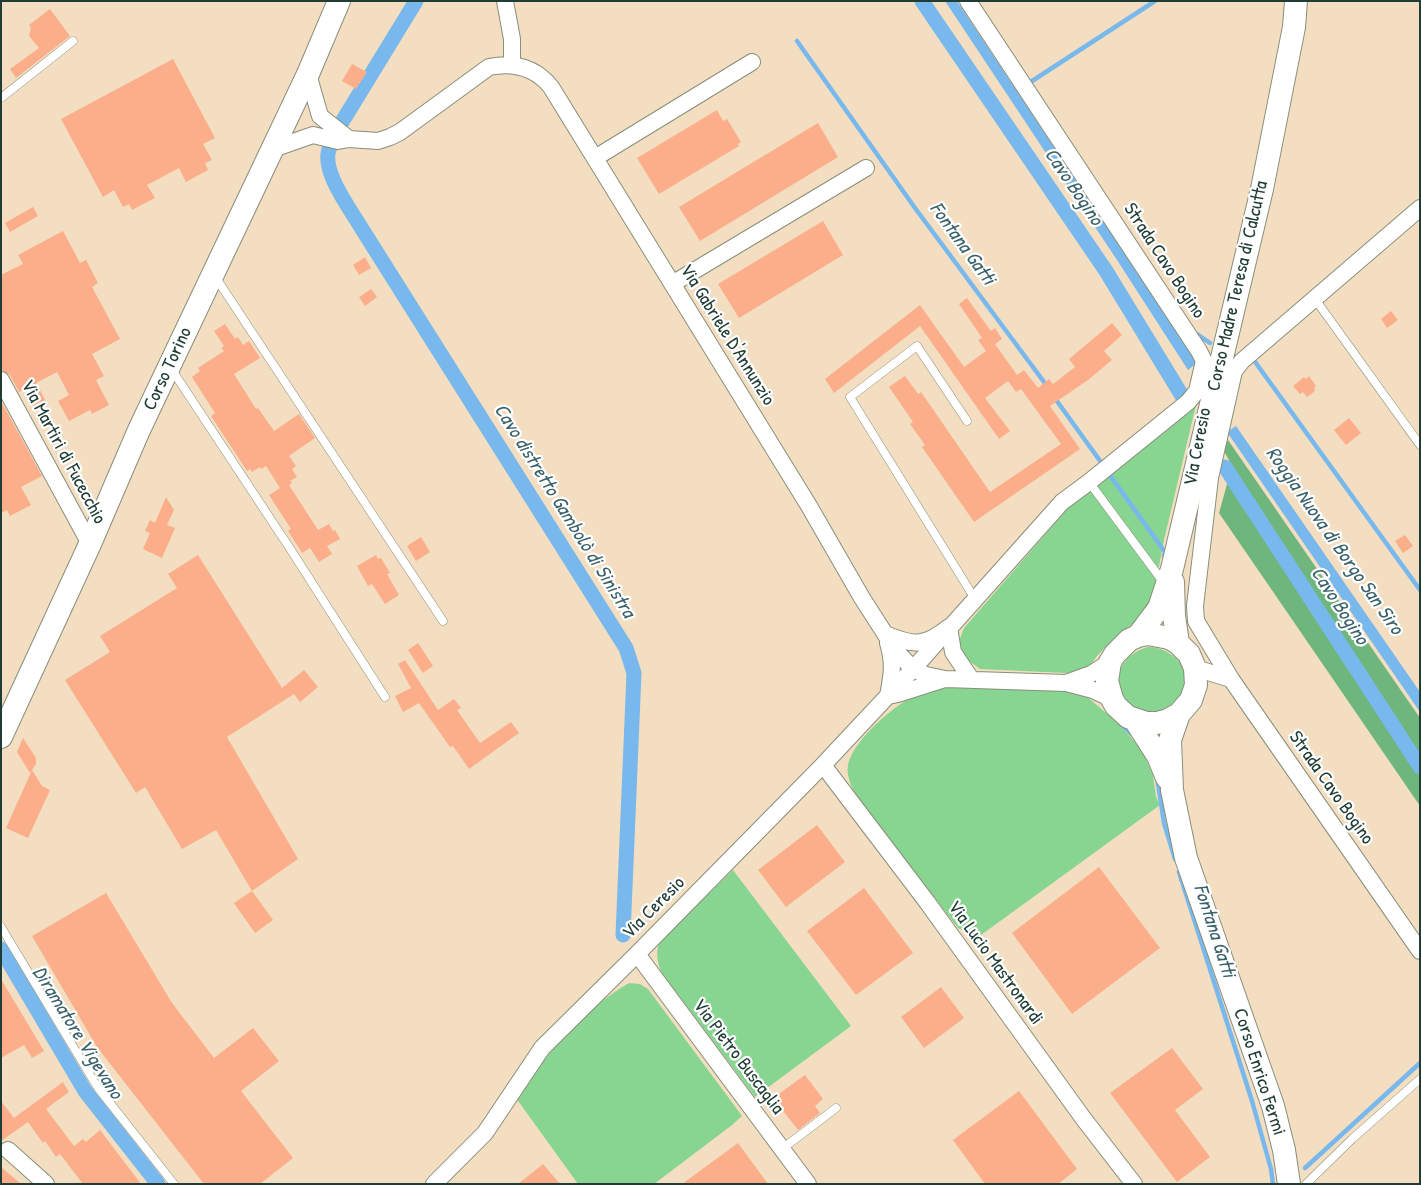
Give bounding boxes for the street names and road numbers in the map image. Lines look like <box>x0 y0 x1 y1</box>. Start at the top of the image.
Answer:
street label: Corso Madre Teresa di Calcutta <box>1203 179 1273 393</box>
street label: Strada Cavo Bogino <box>1118 199 1210 323</box>
street label: Via Gabriele D'Annunzio <box>674 260 780 410</box>
street label: Corso Torino <box>139 324 197 414</box>
street label: Via Martiri di Fucecchio <box>15 376 111 528</box>
street label: Via Ceresio <box>1179 406 1217 488</box>
street label: Strada Cavo Bogino <box>1284 727 1378 849</box>
street label: Via Ceresio <box>618 872 690 944</box>
street label: Via Lucio Mastronardi <box>942 897 1048 1029</box>
street label: Via Pietro Buscaglia <box>687 995 789 1119</box>
street label: Corso Enrico Fermi <box>1228 1006 1290 1138</box>

